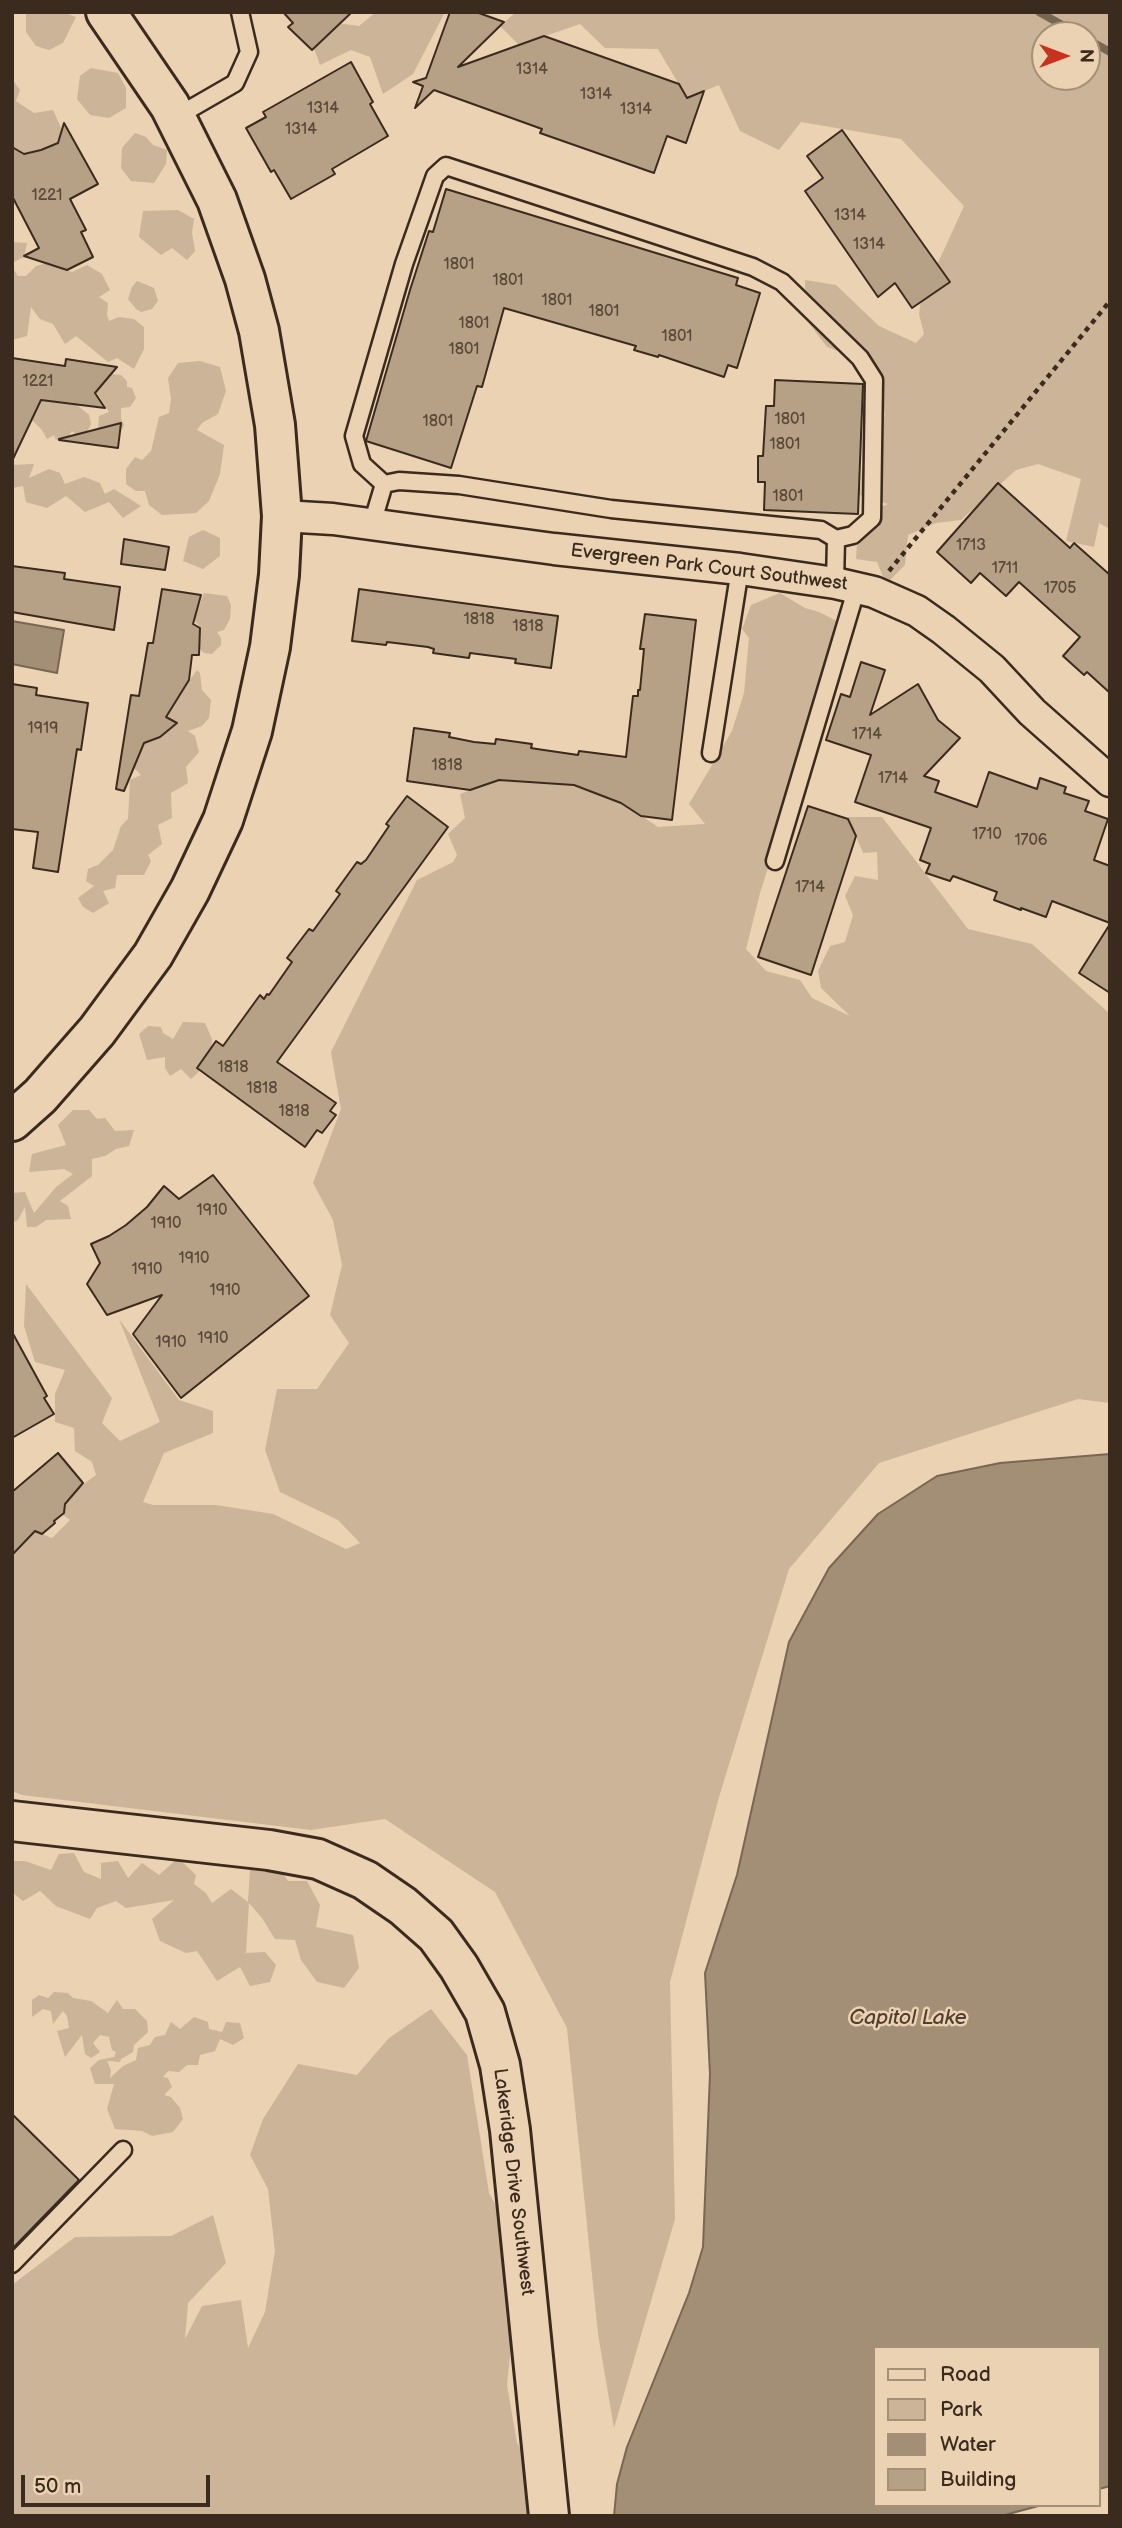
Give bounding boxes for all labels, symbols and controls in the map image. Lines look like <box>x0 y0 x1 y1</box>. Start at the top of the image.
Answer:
north arrow <box>1031 21 1101 91</box>
text: N <box>1074 49 1097 63</box>
house number: 1314 <box>516 60 548 80</box>
house number: 1314 <box>580 85 612 105</box>
house number: 1314 <box>307 99 339 119</box>
house number: 1314 <box>620 100 652 120</box>
house number: 1314 <box>285 120 317 140</box>
house number: 1221 <box>31 186 63 206</box>
house number: 1314 <box>834 206 866 226</box>
house number: 1314 <box>853 235 885 255</box>
house number: 1801 <box>443 255 475 275</box>
house number: 1801 <box>492 271 524 291</box>
house number: 1801 <box>541 291 573 311</box>
house number: 1801 <box>588 302 620 322</box>
house number: 1801 <box>458 314 490 334</box>
house number: 1801 <box>661 327 693 347</box>
house number: 1801 <box>448 340 480 360</box>
house number: 1221 <box>22 372 54 392</box>
house number: 1801 <box>774 410 806 430</box>
house number: 1801 <box>422 412 454 432</box>
house number: 1801 <box>769 435 801 455</box>
house number: 1801 <box>772 487 804 507</box>
house number: 1713 <box>956 536 986 556</box>
street label: Evergreen Park Court Southwest <box>569 540 849 596</box>
house number: 1711 <box>992 559 1018 579</box>
house number: 1705 <box>1044 579 1076 599</box>
house number: 1818 <box>463 610 495 630</box>
house number: 1818 <box>512 617 544 637</box>
house number: 1919 <box>28 719 58 739</box>
house number: 1714 <box>852 725 882 745</box>
house number: 1818 <box>431 756 463 776</box>
house number: 1714 <box>878 769 908 789</box>
house number: 1710 <box>972 825 1002 845</box>
house number: 1706 <box>1014 831 1048 851</box>
house number: 1714 <box>795 878 825 898</box>
house number: 1818 <box>217 1058 249 1078</box>
house number: 1818 <box>246 1079 278 1099</box>
house number: 1818 <box>278 1102 310 1122</box>
house number: 1910 <box>196 1201 228 1221</box>
house number: 1910 <box>150 1214 182 1234</box>
house number: 1910 <box>178 1249 210 1269</box>
house number: 1910 <box>131 1260 163 1280</box>
house number: 1910 <box>209 1281 241 1301</box>
house number: 1910 <box>197 1329 229 1349</box>
house number: 1910 <box>155 1333 187 1353</box>
water label: Capitol Lake <box>849 2006 967 2032</box>
street label: Lakeridge Drive Southwest <box>488 2067 538 2297</box>
legend <box>874 2346 1101 2507</box>
text: Road <box>940 2362 991 2387</box>
text: Park <box>940 2397 982 2422</box>
text: Water <box>940 2432 996 2457</box>
scale bar <box>24 2462 214 2506</box>
text: Building <box>940 2467 1016 2492</box>
text: 50 m <box>34 2474 81 2499</box>

